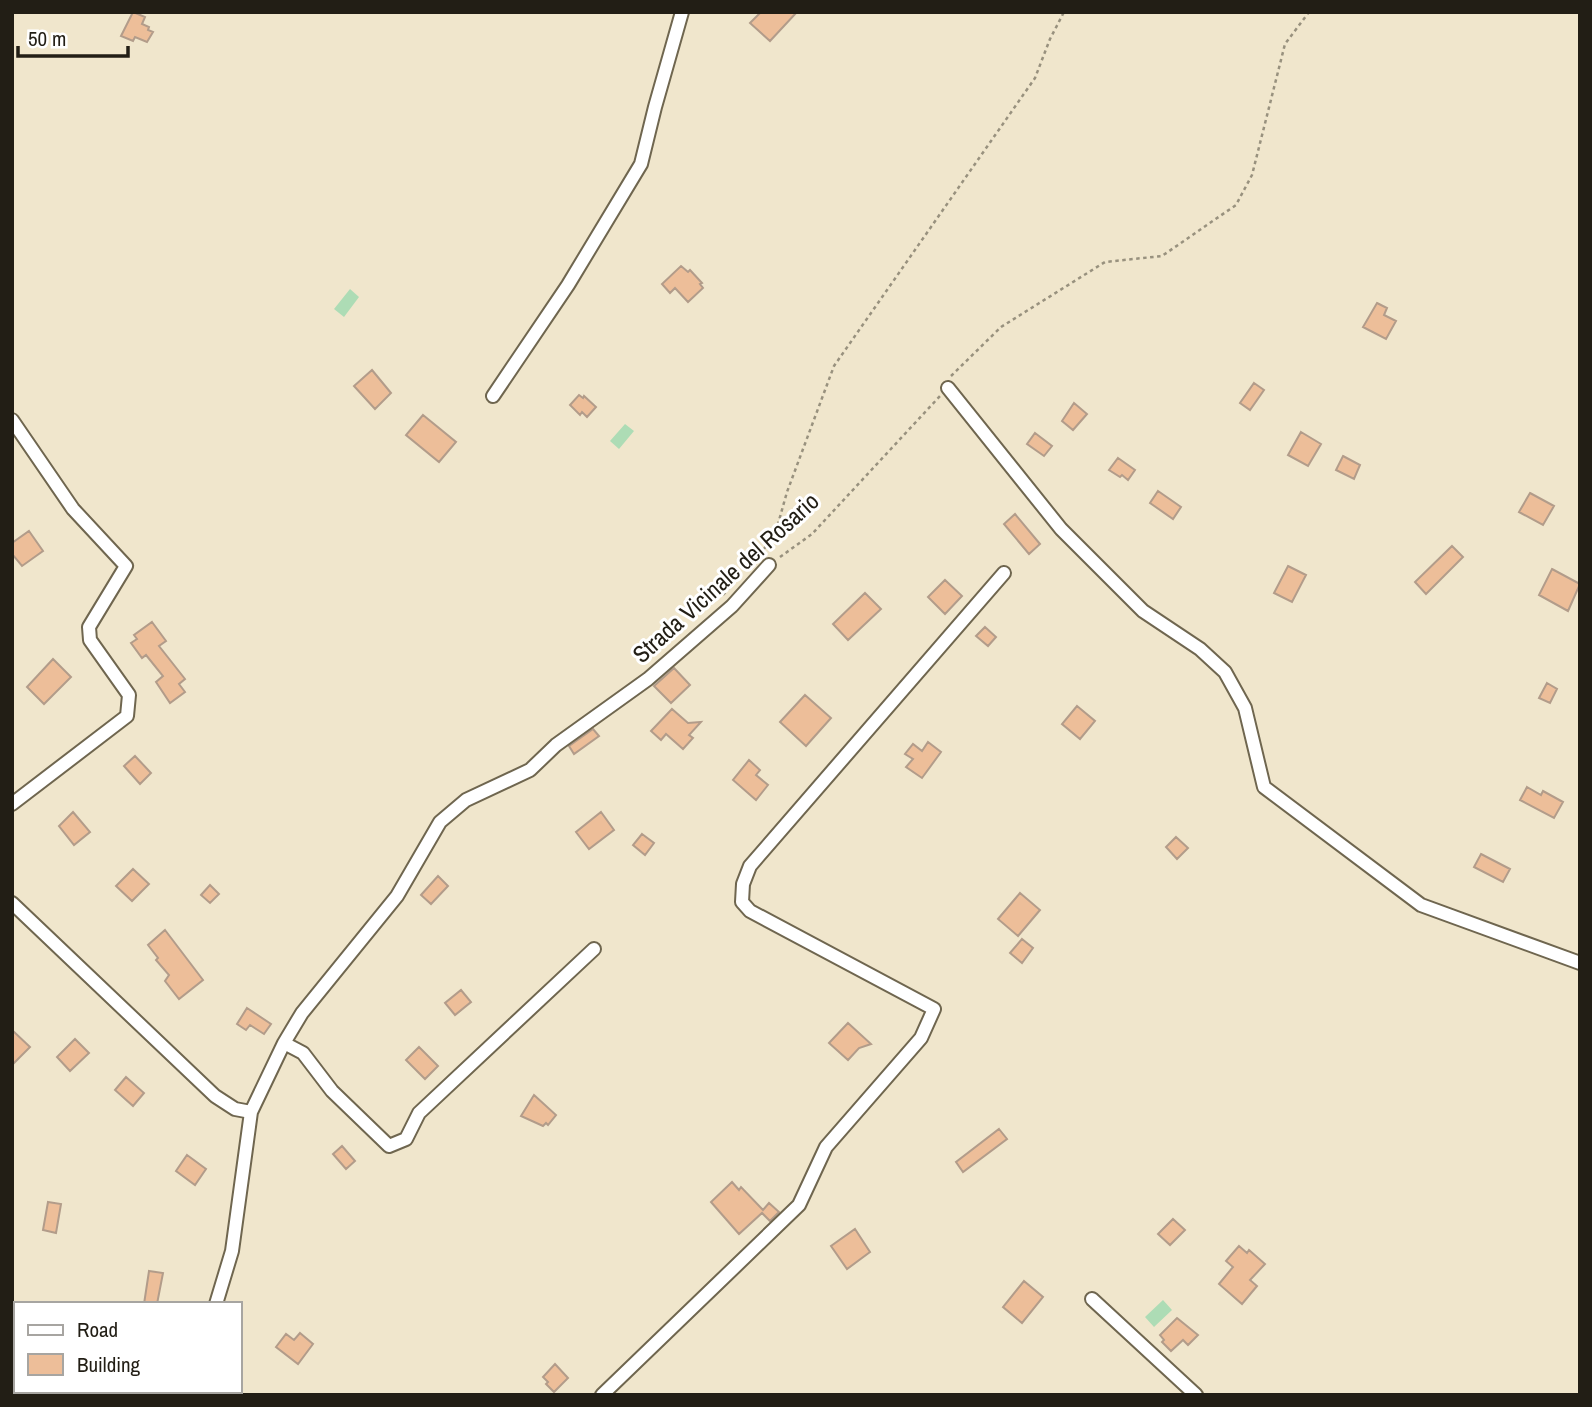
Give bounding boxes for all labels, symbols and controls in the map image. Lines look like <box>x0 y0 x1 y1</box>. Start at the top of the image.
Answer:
scale bar <box>18 14 128 58</box>
text: 50 m <box>28 24 66 53</box>
street label: Strada Vicinale del Rosario <box>625 485 825 670</box>
legend <box>14 1302 242 1393</box>
text: Road <box>77 1315 118 1344</box>
text: Building <box>77 1350 141 1379</box>

